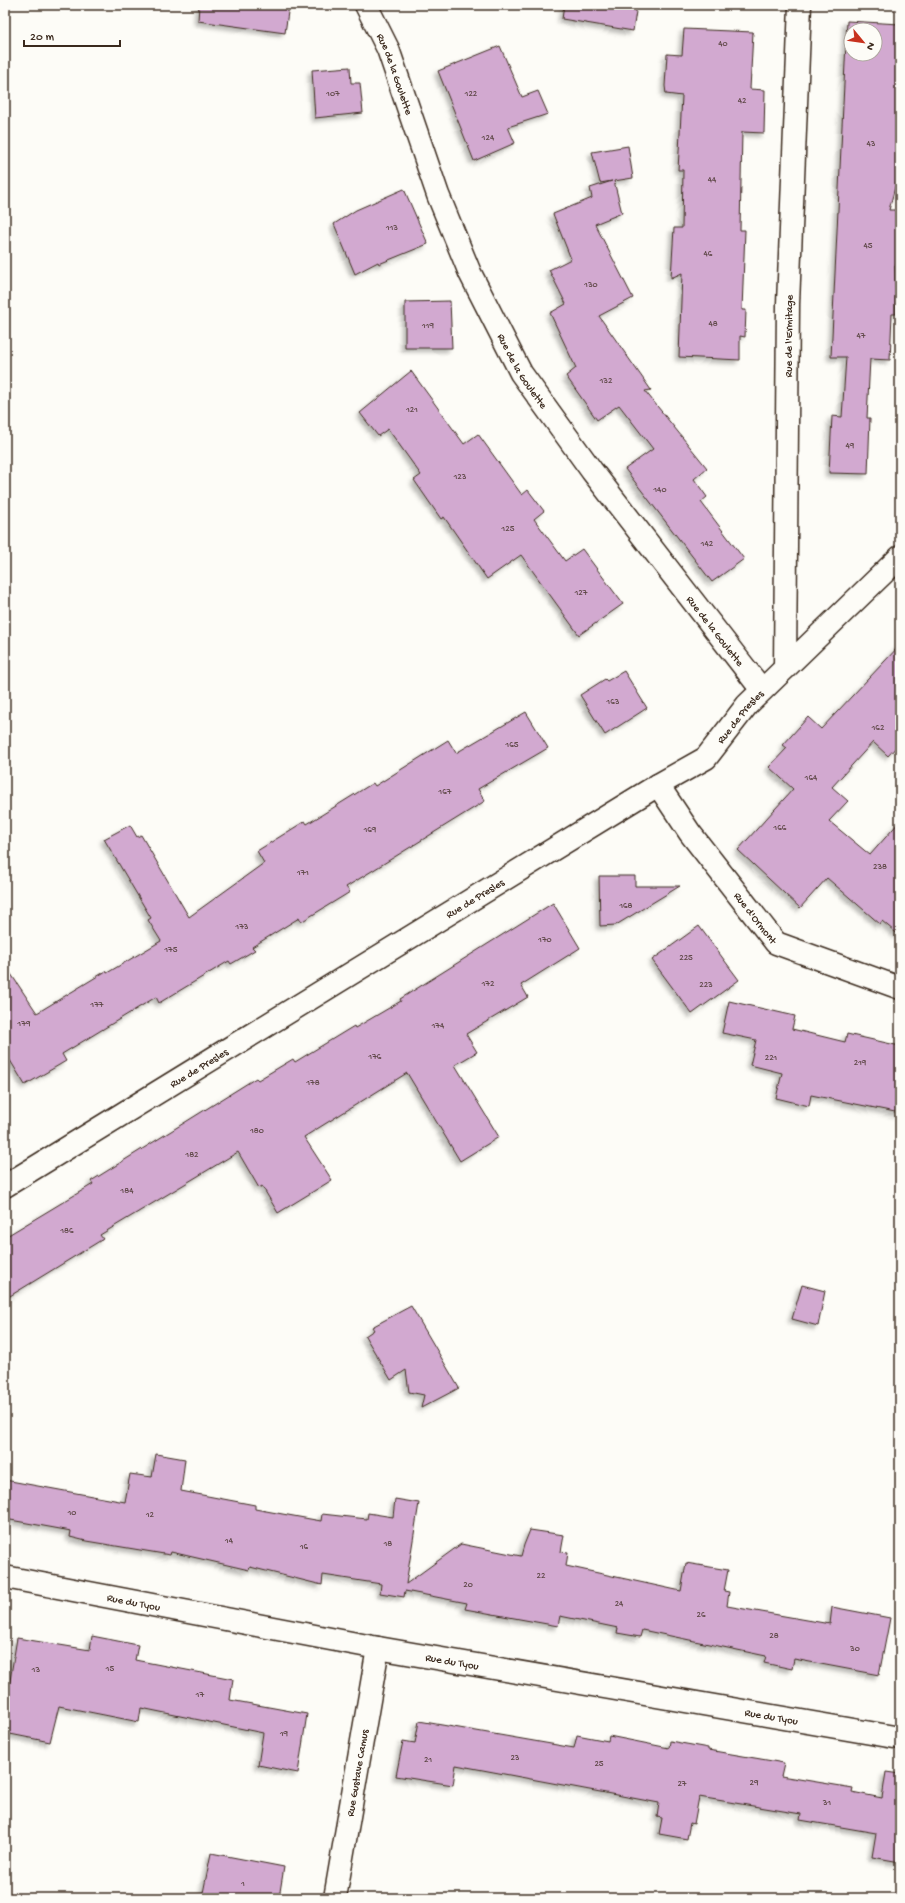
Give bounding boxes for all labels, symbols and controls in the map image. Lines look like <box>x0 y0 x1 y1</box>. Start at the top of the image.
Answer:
scale bar <box>24 22 120 48</box>
north arrow <box>843 22 883 62</box>
text: 20 m <box>30 31 55 45</box>
street label: Rue de la Goulette <box>373 32 414 117</box>
house number: 40 <box>718 39 728 50</box>
text: N <box>863 40 877 52</box>
house number: 107 <box>325 89 340 100</box>
house number: 122 <box>464 89 478 100</box>
house number: 42 <box>738 96 747 107</box>
house number: 124 <box>481 133 495 144</box>
house number: 43 <box>867 139 876 150</box>
house number: 44 <box>708 175 717 186</box>
house number: 113 <box>385 223 398 234</box>
house number: 45 <box>864 241 873 252</box>
house number: 46 <box>704 249 713 260</box>
house number: 130 <box>583 280 598 291</box>
street label: Rue de l'Ermitage <box>783 294 796 377</box>
house number: 48 <box>708 319 718 330</box>
house number: 119 <box>421 321 434 332</box>
house number: 47 <box>857 331 866 342</box>
street label: Rue de la Goulette <box>494 332 549 412</box>
house number: 132 <box>599 376 613 387</box>
house number: 121 <box>405 405 418 416</box>
house number: 49 <box>846 441 855 452</box>
house number: 123 <box>453 472 467 483</box>
house number: 140 <box>652 485 667 496</box>
house number: 125 <box>501 524 515 535</box>
house number: 142 <box>700 539 714 550</box>
house number: 127 <box>574 588 588 599</box>
street label: Rue de la Goulette <box>683 594 745 670</box>
street label: Rue de Presles <box>715 688 767 747</box>
house number: 163 <box>606 697 620 708</box>
house number: 162 <box>871 723 885 734</box>
house number: 165 <box>505 740 519 751</box>
house number: 164 <box>804 773 818 784</box>
house number: 167 <box>438 787 452 798</box>
house number: 166 <box>773 823 787 834</box>
house number: 169 <box>363 825 377 836</box>
house number: 238 <box>873 862 887 873</box>
house number: 171 <box>296 868 309 879</box>
street label: Rue de Presles <box>444 877 508 922</box>
street label: Rue d'Ormont <box>731 891 779 948</box>
house number: 168 <box>618 901 633 912</box>
house number: 173 <box>235 922 249 933</box>
house number: 170 <box>537 935 552 946</box>
house number: 175 <box>163 945 178 956</box>
house number: 225 <box>679 953 693 964</box>
house number: 172 <box>481 979 495 990</box>
house number: 223 <box>699 980 713 991</box>
house number: 177 <box>90 1000 104 1011</box>
house number: 179 <box>17 1019 31 1030</box>
house number: 174 <box>431 1021 445 1032</box>
street label: Rue de Presles <box>168 1046 232 1091</box>
house number: 176 <box>368 1052 382 1063</box>
house number: 221 <box>765 1053 778 1064</box>
house number: 219 <box>854 1058 867 1069</box>
house number: 178 <box>305 1078 320 1089</box>
house number: 180 <box>249 1126 264 1137</box>
house number: 182 <box>185 1150 199 1161</box>
house number: 184 <box>120 1186 134 1197</box>
house number: 186 <box>59 1226 74 1237</box>
house number: 10 <box>67 1508 76 1519</box>
house number: 12 <box>145 1510 155 1521</box>
house number: 14 <box>224 1536 234 1547</box>
house number: 18 <box>383 1539 392 1550</box>
house number: 16 <box>299 1542 309 1553</box>
house number: 22 <box>537 1571 546 1582</box>
house number: 20 <box>463 1580 473 1591</box>
street label: Rue du Tyou <box>106 1593 161 1614</box>
house number: 24 <box>615 1599 624 1610</box>
house number: 26 <box>697 1610 706 1621</box>
house number: 28 <box>769 1631 779 1642</box>
house number: 30 <box>849 1644 860 1655</box>
street label: Rue du Tyou <box>424 1652 480 1673</box>
house number: 15 <box>105 1664 114 1675</box>
house number: 13 <box>31 1665 40 1676</box>
house number: 17 <box>195 1690 204 1701</box>
street label: Rue du Tyou <box>744 1707 799 1728</box>
street label: Rue Gustave Camus <box>345 1728 372 1818</box>
house number: 19 <box>279 1729 289 1740</box>
house number: 23 <box>510 1753 520 1764</box>
house number: 21 <box>424 1755 432 1766</box>
house number: 25 <box>594 1759 604 1770</box>
house number: 29 <box>750 1778 759 1789</box>
house number: 27 <box>677 1779 687 1790</box>
house number: 31 <box>822 1798 832 1809</box>
house number: 1 <box>240 1879 245 1890</box>

